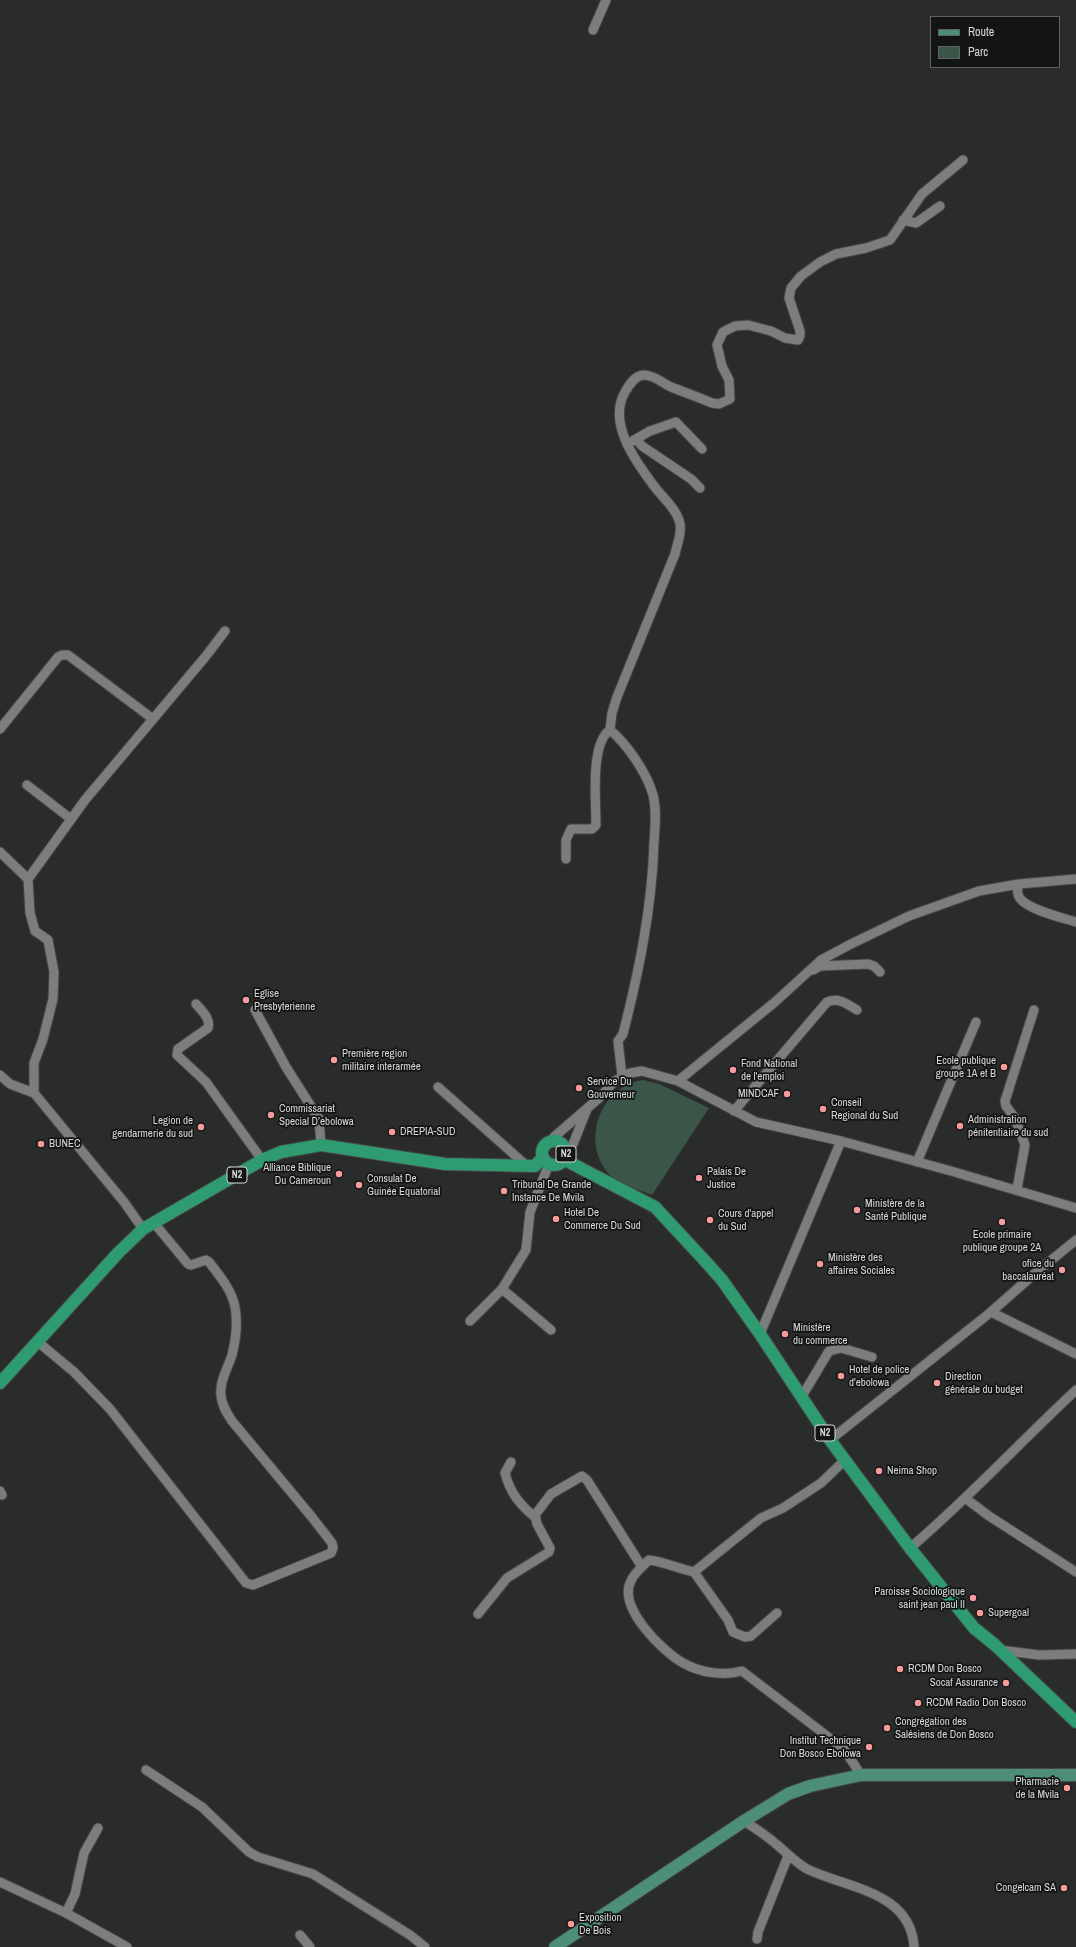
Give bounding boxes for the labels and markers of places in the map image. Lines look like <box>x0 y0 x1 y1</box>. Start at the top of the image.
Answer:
place label: Eglise Presbyterienne <box>254 987 315 1013</box>
marker: Eglise Presbyterienne <box>241 995 251 1005</box>
place label: Première region militaire interarmée <box>342 1047 421 1073</box>
place label: Ecole publique groupe 1A et B <box>936 1054 996 1080</box>
marker: Première region militaire interarmée <box>329 1055 339 1065</box>
place label: Fond National de l'emploi <box>741 1057 797 1083</box>
marker: Ecole publique groupe 1A et B <box>999 1062 1009 1072</box>
marker: Fond National de l'emploi <box>728 1065 738 1075</box>
place label: Service Du Gouverneur <box>587 1075 635 1101</box>
marker: Service Du Gouverneur <box>574 1083 584 1093</box>
place label: MINDCAF <box>738 1087 779 1101</box>
marker: MINDCAF <box>782 1089 792 1099</box>
place label: Conseil Regional du Sud <box>831 1096 898 1122</box>
place label: Commissariat Special D’ebolowa <box>279 1102 354 1128</box>
marker: Conseil Regional du Sud <box>818 1104 828 1114</box>
marker: Commissariat Special D’ebolowa <box>266 1110 276 1120</box>
place label: Administration pénitentiaire du sud <box>968 1113 1048 1139</box>
place label: Legion de gendarmerie du sud <box>112 1114 193 1140</box>
marker: Administration pénitentiaire du sud <box>955 1121 965 1131</box>
marker: Legion de gendarmerie du sud <box>196 1122 206 1132</box>
place label: DREPIA-SUD <box>400 1125 456 1139</box>
marker: DREPIA-SUD <box>387 1127 397 1137</box>
place label: BUNEC <box>49 1137 81 1151</box>
marker: BUNEC <box>36 1139 46 1149</box>
place label: Alliance Biblique Du Cameroun <box>263 1161 331 1187</box>
place label: Palais De Justice <box>707 1165 746 1191</box>
marker: Alliance Biblique Du Cameroun <box>334 1169 344 1179</box>
place label: Consulat De Guinée Equatorial <box>367 1172 440 1198</box>
marker: Palais De Justice <box>694 1173 704 1183</box>
place label: Tribunal De Grande Instance De Mvila <box>512 1178 591 1204</box>
marker: Consulat De Guinée Equatorial <box>354 1180 364 1190</box>
marker: Tribunal De Grande Instance De Mvila <box>499 1186 509 1196</box>
place label: Ministère de la Santé Publique <box>865 1197 927 1223</box>
marker: Ministère de la Santé Publique <box>852 1205 862 1215</box>
place label: Hotel De Commerce Du Sud <box>564 1206 641 1232</box>
place label: Cours d'appel du Sud <box>718 1207 773 1233</box>
marker: Hotel De Commerce Du Sud <box>551 1214 561 1224</box>
marker: Cours d'appel du Sud <box>705 1215 715 1225</box>
marker: Ecole primaire publique groupe 2A <box>997 1217 1007 1227</box>
place label: Ecole primaire publique groupe 2A <box>963 1228 1041 1254</box>
place label: Ministère des affaires Sociales <box>828 1251 895 1277</box>
place label: ofice du baccalauréat <box>1002 1257 1054 1283</box>
marker: Ministère des affaires Sociales <box>815 1259 825 1269</box>
marker: ofice du baccalauréat <box>1057 1265 1067 1275</box>
place label: Ministère du commerce <box>793 1321 848 1347</box>
marker: Ministère du commerce <box>780 1329 790 1339</box>
place label: Hotel de police d'ebolowa <box>849 1363 909 1389</box>
place label: Direction générale du budget <box>945 1370 1023 1396</box>
marker: Hotel de police d'ebolowa <box>836 1371 846 1381</box>
marker: Direction générale du budget <box>932 1378 942 1388</box>
place label: Neima Shop <box>887 1464 937 1478</box>
marker: Neima Shop <box>874 1466 884 1476</box>
place label: Paroisse Sociologique saint jean paul II <box>874 1585 965 1611</box>
marker: Paroisse Sociologique saint jean paul II <box>968 1593 978 1603</box>
place label: Supergoal <box>988 1606 1029 1620</box>
marker: Supergoal <box>975 1608 985 1618</box>
place label: RCDM Don Bosco <box>908 1662 982 1676</box>
marker: RCDM Don Bosco <box>895 1664 905 1674</box>
place label: Socaf Assurance <box>930 1676 998 1690</box>
marker: Socaf Assurance <box>1001 1678 1011 1688</box>
place label: RCDM Radio Don Bosco <box>926 1696 1026 1710</box>
marker: RCDM Radio Don Bosco <box>913 1698 923 1708</box>
place label: Congrégation des Salésiens de Don Bosco <box>895 1715 994 1741</box>
marker: Congrégation des Salésiens de Don Bosco <box>882 1723 892 1733</box>
place label: Institut Technique Don Bosco Ebolowa <box>780 1734 861 1760</box>
marker: Institut Technique Don Bosco Ebolowa <box>864 1742 874 1752</box>
place label: Pharmacie de la Mvila <box>1015 1775 1059 1801</box>
marker: Pharmacie de la Mvila <box>1062 1783 1072 1793</box>
place label: Congelcam SA <box>996 1881 1056 1895</box>
marker: Congelcam SA <box>1059 1883 1069 1893</box>
place label: Exposition De Bois <box>579 1911 622 1937</box>
marker: Exposition De Bois <box>566 1919 576 1929</box>

